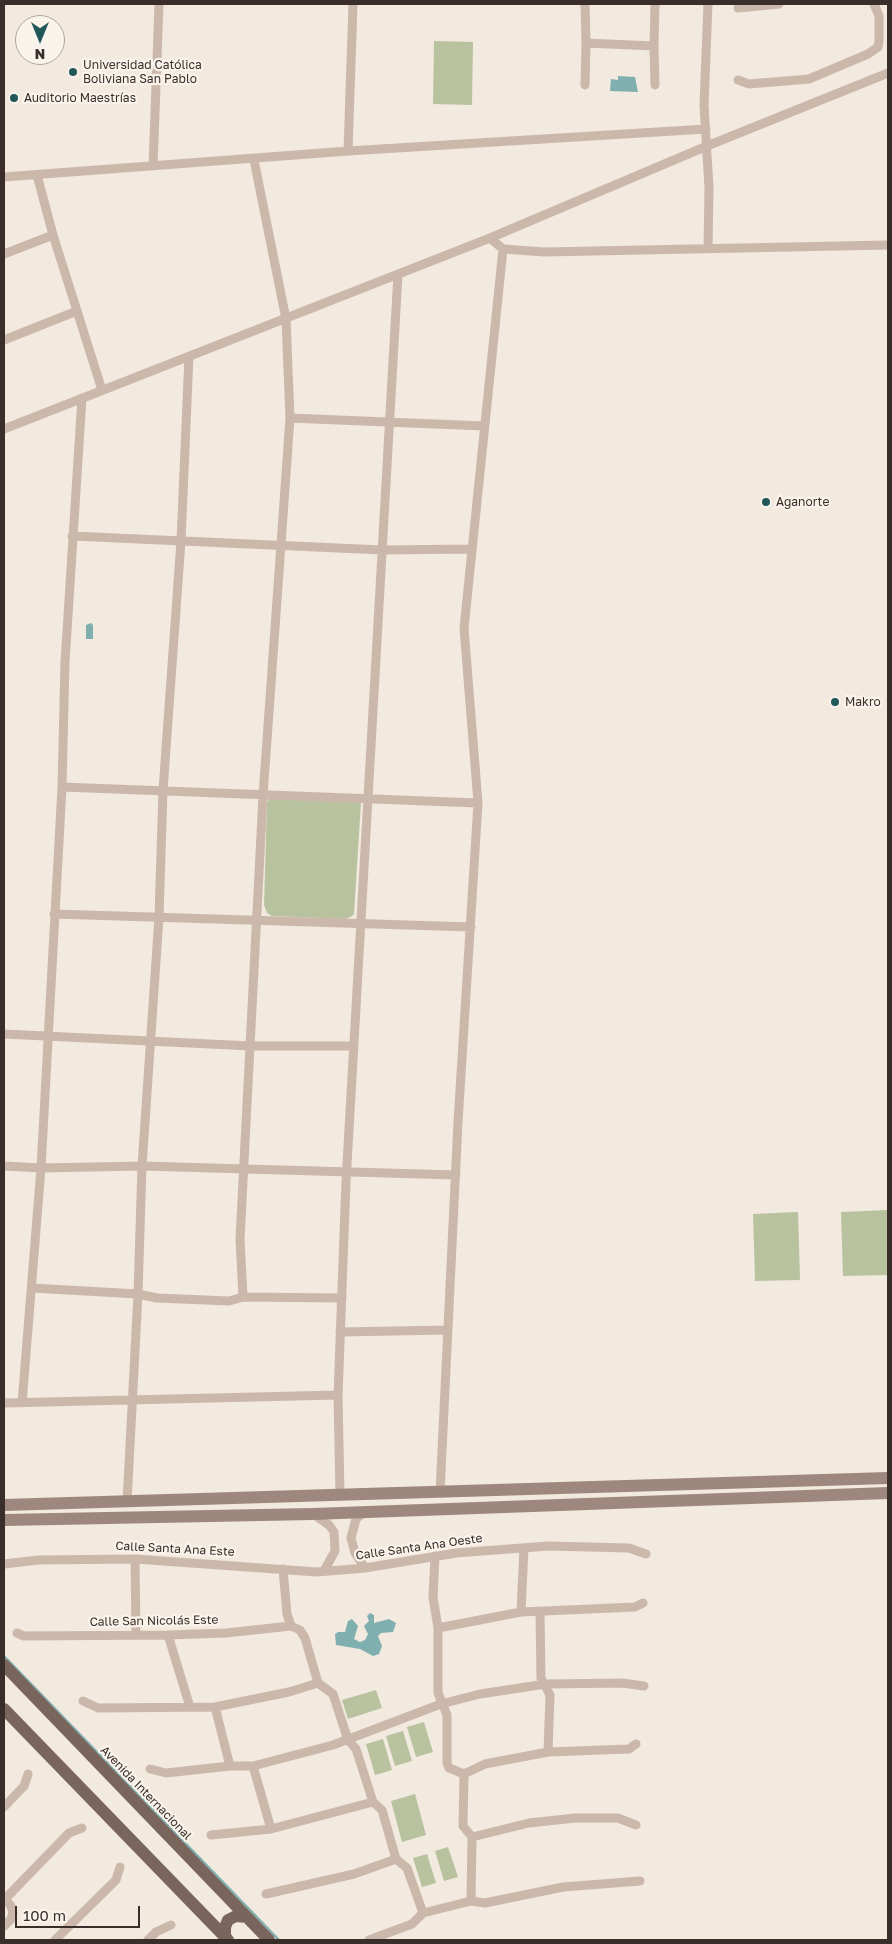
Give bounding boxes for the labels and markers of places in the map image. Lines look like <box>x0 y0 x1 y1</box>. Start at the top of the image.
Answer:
place label: Universidad Católica Boliviana San Pablo <box>83 58 202 86</box>
marker: Universidad Católica Boliviana San Pablo <box>67 66 79 78</box>
place label: Auditorio Maestrías <box>24 91 136 105</box>
marker: Auditorio Maestrías <box>8 92 20 104</box>
place label: Aganorte <box>776 495 829 509</box>
marker: Aganorte <box>760 496 772 508</box>
place label: Makro <box>845 695 881 709</box>
marker: Makro <box>829 696 841 708</box>

